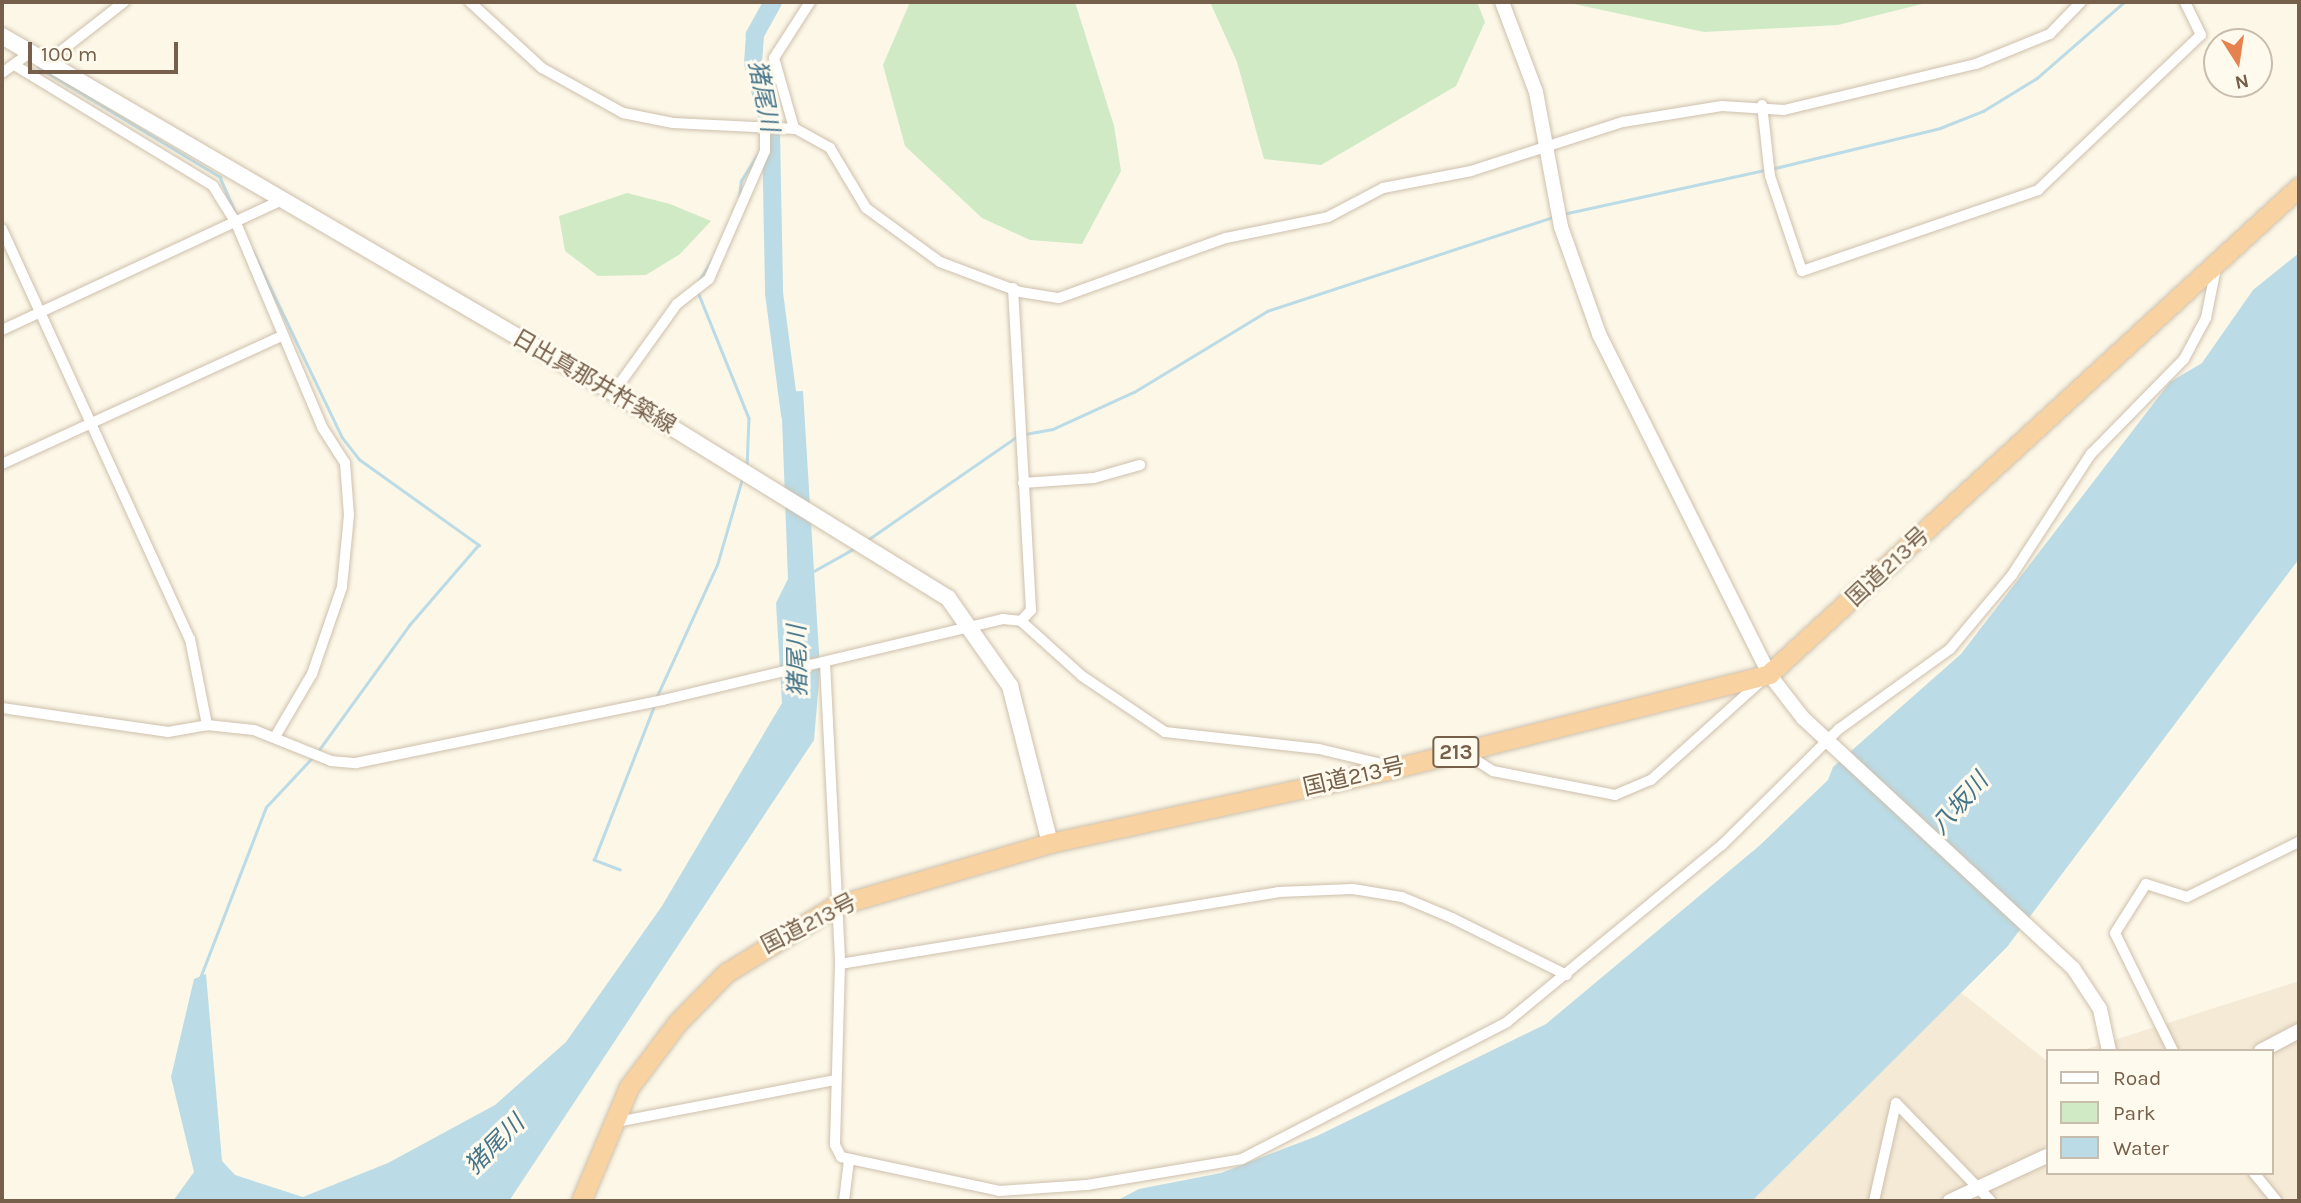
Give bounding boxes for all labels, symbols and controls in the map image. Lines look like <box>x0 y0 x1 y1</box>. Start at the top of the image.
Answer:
scale bar <box>32 28 182 72</box>
north arrow <box>2203 28 2273 98</box>
text: 100 m <box>41 42 98 66</box>
water label: 猪尾川 <box>742 58 784 134</box>
text: N <box>2233 69 2251 94</box>
street label: 日出真那井杵築線 <box>507 324 681 440</box>
street label: 国道213号 <box>1841 522 1935 612</box>
water label: 猪尾川 <box>783 625 813 697</box>
road number: 213 <box>1432 734 1480 770</box>
street label: 国道213号 <box>1300 752 1408 802</box>
water label: 八坂川 <box>1926 767 1994 841</box>
street label: 国道213号 <box>757 888 861 960</box>
legend <box>2046 1049 2273 1175</box>
text: Road <box>2113 1066 2161 1090</box>
text: Park <box>2113 1101 2156 1125</box>
water label: 猪尾川 <box>459 1109 531 1181</box>
text: Water <box>2113 1136 2169 1160</box>

